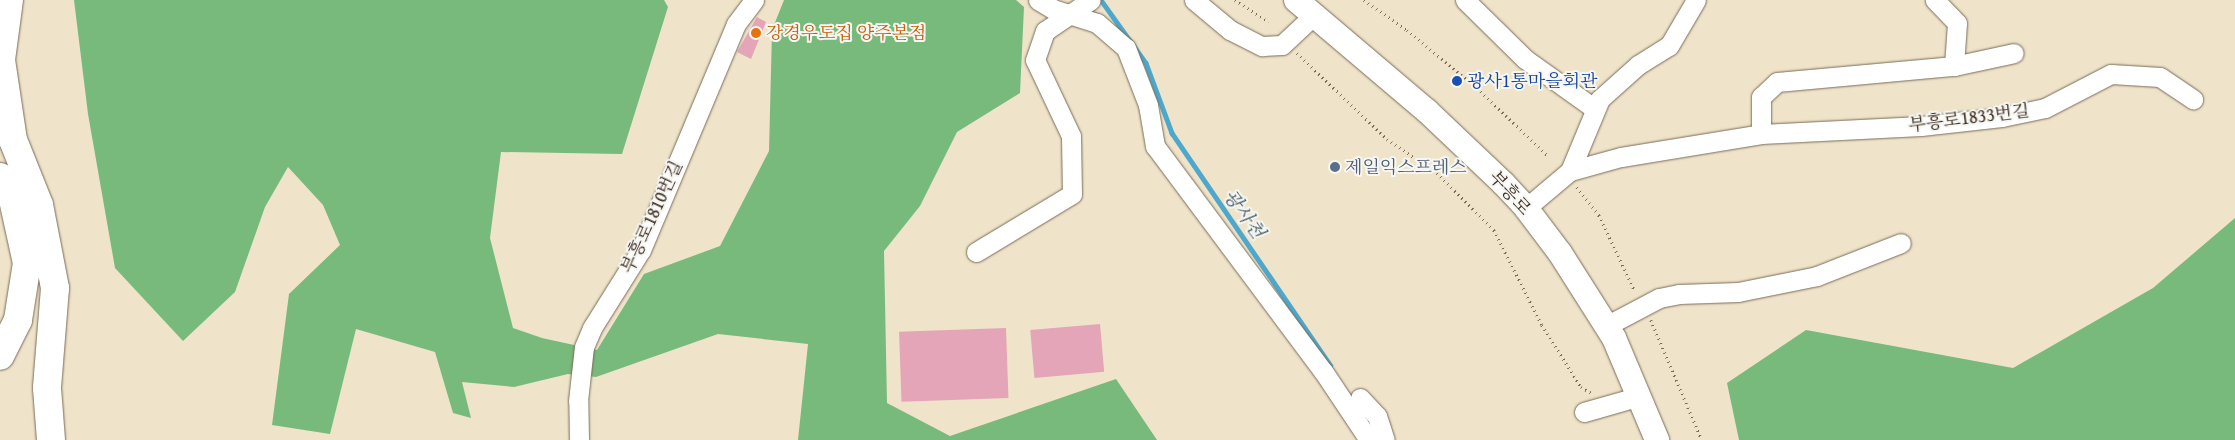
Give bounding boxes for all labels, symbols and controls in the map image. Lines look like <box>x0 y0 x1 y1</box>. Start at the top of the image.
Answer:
place label: 강경우도집 양주본점 <box>766 22 926 44</box>
marker: 강경우도집 양주본점 <box>750 27 762 39</box>
place label: 광사1통마을회관 <box>1467 70 1597 92</box>
marker: 광사1통마을회관 <box>1451 75 1463 87</box>
street label: 부흥로1833번길 <box>1907 100 2031 136</box>
place label: 제일익스프레스 <box>1345 156 1467 178</box>
street label: 부흥로1810번길 <box>617 157 687 277</box>
marker: 제일익스프레스 <box>1329 161 1341 173</box>
street label: 부흥로 <box>1485 166 1535 220</box>
water label: 광사천 <box>1219 185 1269 243</box>

